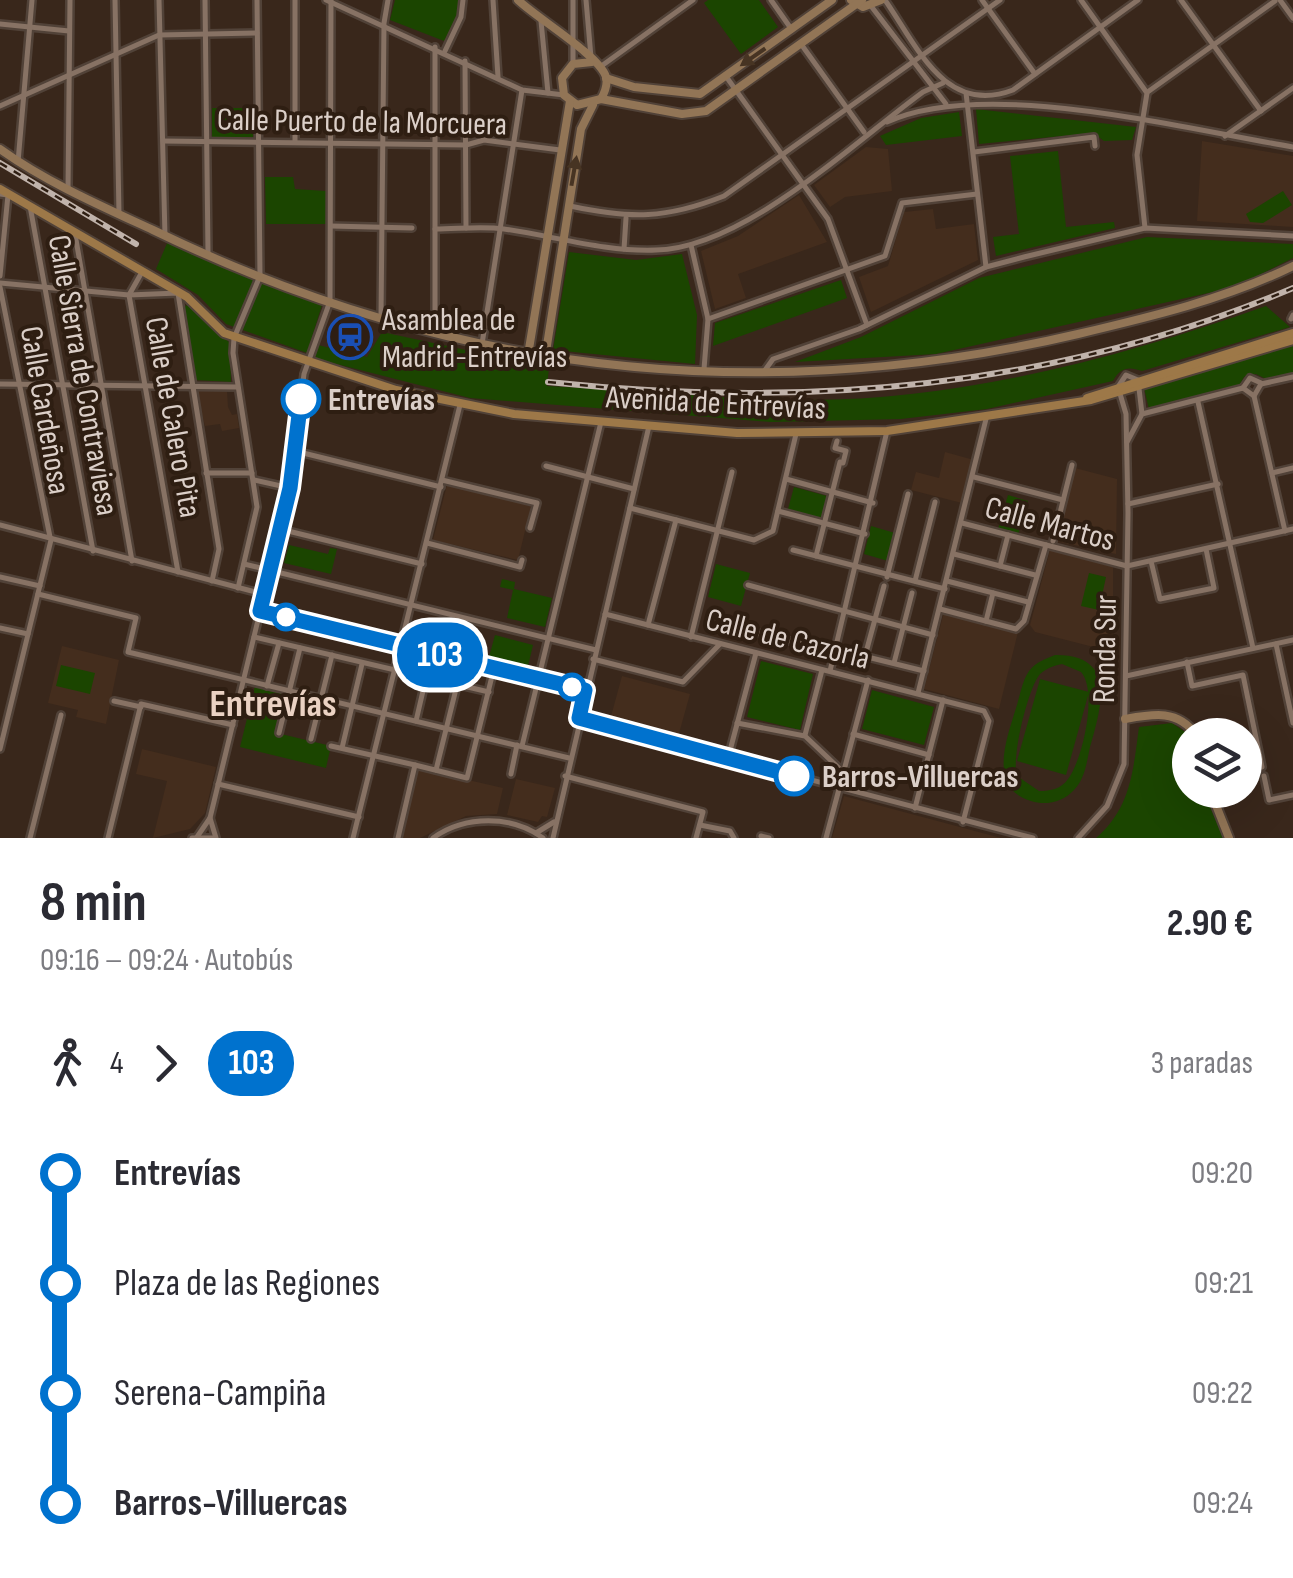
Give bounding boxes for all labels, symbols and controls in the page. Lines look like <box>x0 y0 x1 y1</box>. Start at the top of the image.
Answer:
one-way arrow <box>740 46 767 66</box>
street label: Calle Puerto de la Morcuera <box>217 100 507 145</box>
one-way arrow <box>567 154 582 186</box>
street label: Calle Sierra de Contraviesa <box>39 232 126 519</box>
place label: Asamblea de Madrid-Entrevías <box>381 301 567 377</box>
street label: Calle de Calero Pita <box>136 314 209 521</box>
station icon: Asamblea de Madrid-Entrevías <box>327 314 373 360</box>
street label: Calle Cardeñosa <box>11 323 78 497</box>
street label: Avenida de Entrevías <box>604 378 827 429</box>
marker: Entrevías <box>282 380 320 418</box>
place label: Entrevías <box>328 381 435 420</box>
street label: Calle Martos <box>981 488 1119 560</box>
street label: Ronda Sur <box>1085 594 1126 704</box>
street label: Calle de Cazorla <box>702 600 874 679</box>
unlabelled marker <box>273 604 299 630</box>
line badge: 103 <box>382 622 498 688</box>
text: 103 <box>417 634 463 677</box>
unlabelled marker <box>559 674 585 700</box>
district label: Entrevías <box>209 682 337 727</box>
map controls <box>1172 718 1262 808</box>
button: layers <box>1172 718 1262 808</box>
marker: Barros-Villuercas <box>775 757 813 795</box>
place label: Barros-Villuercas <box>822 758 1019 797</box>
text: 8 min <box>40 870 147 937</box>
text: 2.90 € <box>1167 901 1253 946</box>
text: 09:16 – 09:24 · Autobús <box>40 941 293 980</box>
icon: walk <box>40 1036 95 1091</box>
icon: forward <box>138 1036 193 1091</box>
text: 103 <box>228 1042 274 1085</box>
text: 4 <box>110 1044 123 1083</box>
text: 3 paradas <box>1151 1044 1253 1083</box>
text: Entrevías <box>114 1151 241 1196</box>
text: 09:20 <box>1191 1154 1253 1193</box>
text: Plaza de las Regiones <box>114 1261 380 1306</box>
text: 09:21 <box>1194 1264 1253 1303</box>
text: Serena-Campiña <box>114 1371 327 1416</box>
text: 09:22 <box>1192 1374 1253 1413</box>
text: Barros-Villuercas <box>114 1481 348 1526</box>
text: 09:24 <box>1192 1484 1253 1523</box>

